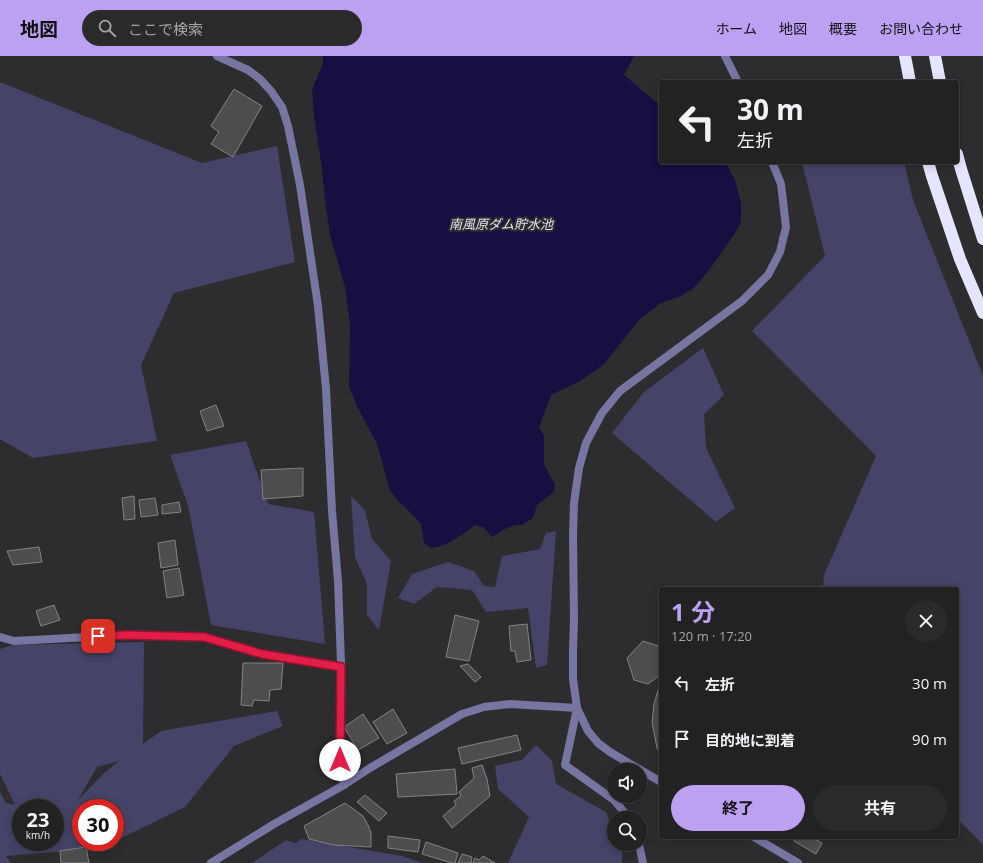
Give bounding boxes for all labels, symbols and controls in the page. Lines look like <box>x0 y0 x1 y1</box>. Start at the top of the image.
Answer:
search box <box>82 10 362 46</box>
text: 地図 <box>20 16 58 42</box>
icon: search <box>96 17 118 39</box>
text: ここで検索 <box>128 19 203 39</box>
text: ホーム <box>715 19 757 38</box>
text: 地図 <box>779 19 807 38</box>
text: 概要 <box>829 19 857 38</box>
text: お問い合わせ <box>879 19 963 38</box>
text: 30 m <box>737 90 804 128</box>
icon: left <box>671 96 723 148</box>
text: 左折 <box>737 128 773 152</box>
water label: 南風原ダム貯水池 <box>449 215 555 233</box>
text: 1 分 <box>671 595 715 628</box>
button: close <box>905 600 947 642</box>
pin <box>81 619 115 653</box>
icon: arrive <box>87 625 109 647</box>
text: 120 m · 17:20 <box>671 627 752 645</box>
icon: left <box>671 672 693 694</box>
text: 30 m <box>912 673 947 693</box>
text: 左折 <box>705 674 735 694</box>
icon: arrive <box>671 728 693 750</box>
text: 90 m <box>912 729 947 749</box>
text: 目的地に到着 <box>705 730 795 750</box>
position arrow <box>319 739 361 781</box>
map controls <box>607 763 647 851</box>
button: sound <box>607 763 647 803</box>
button: 終了 <box>671 785 805 831</box>
button: 共有 <box>813 785 947 831</box>
speed limit sign: 30 <box>72 799 124 851</box>
text: 23 <box>27 806 49 833</box>
button: search <box>607 811 647 851</box>
text: km/h <box>26 828 50 842</box>

